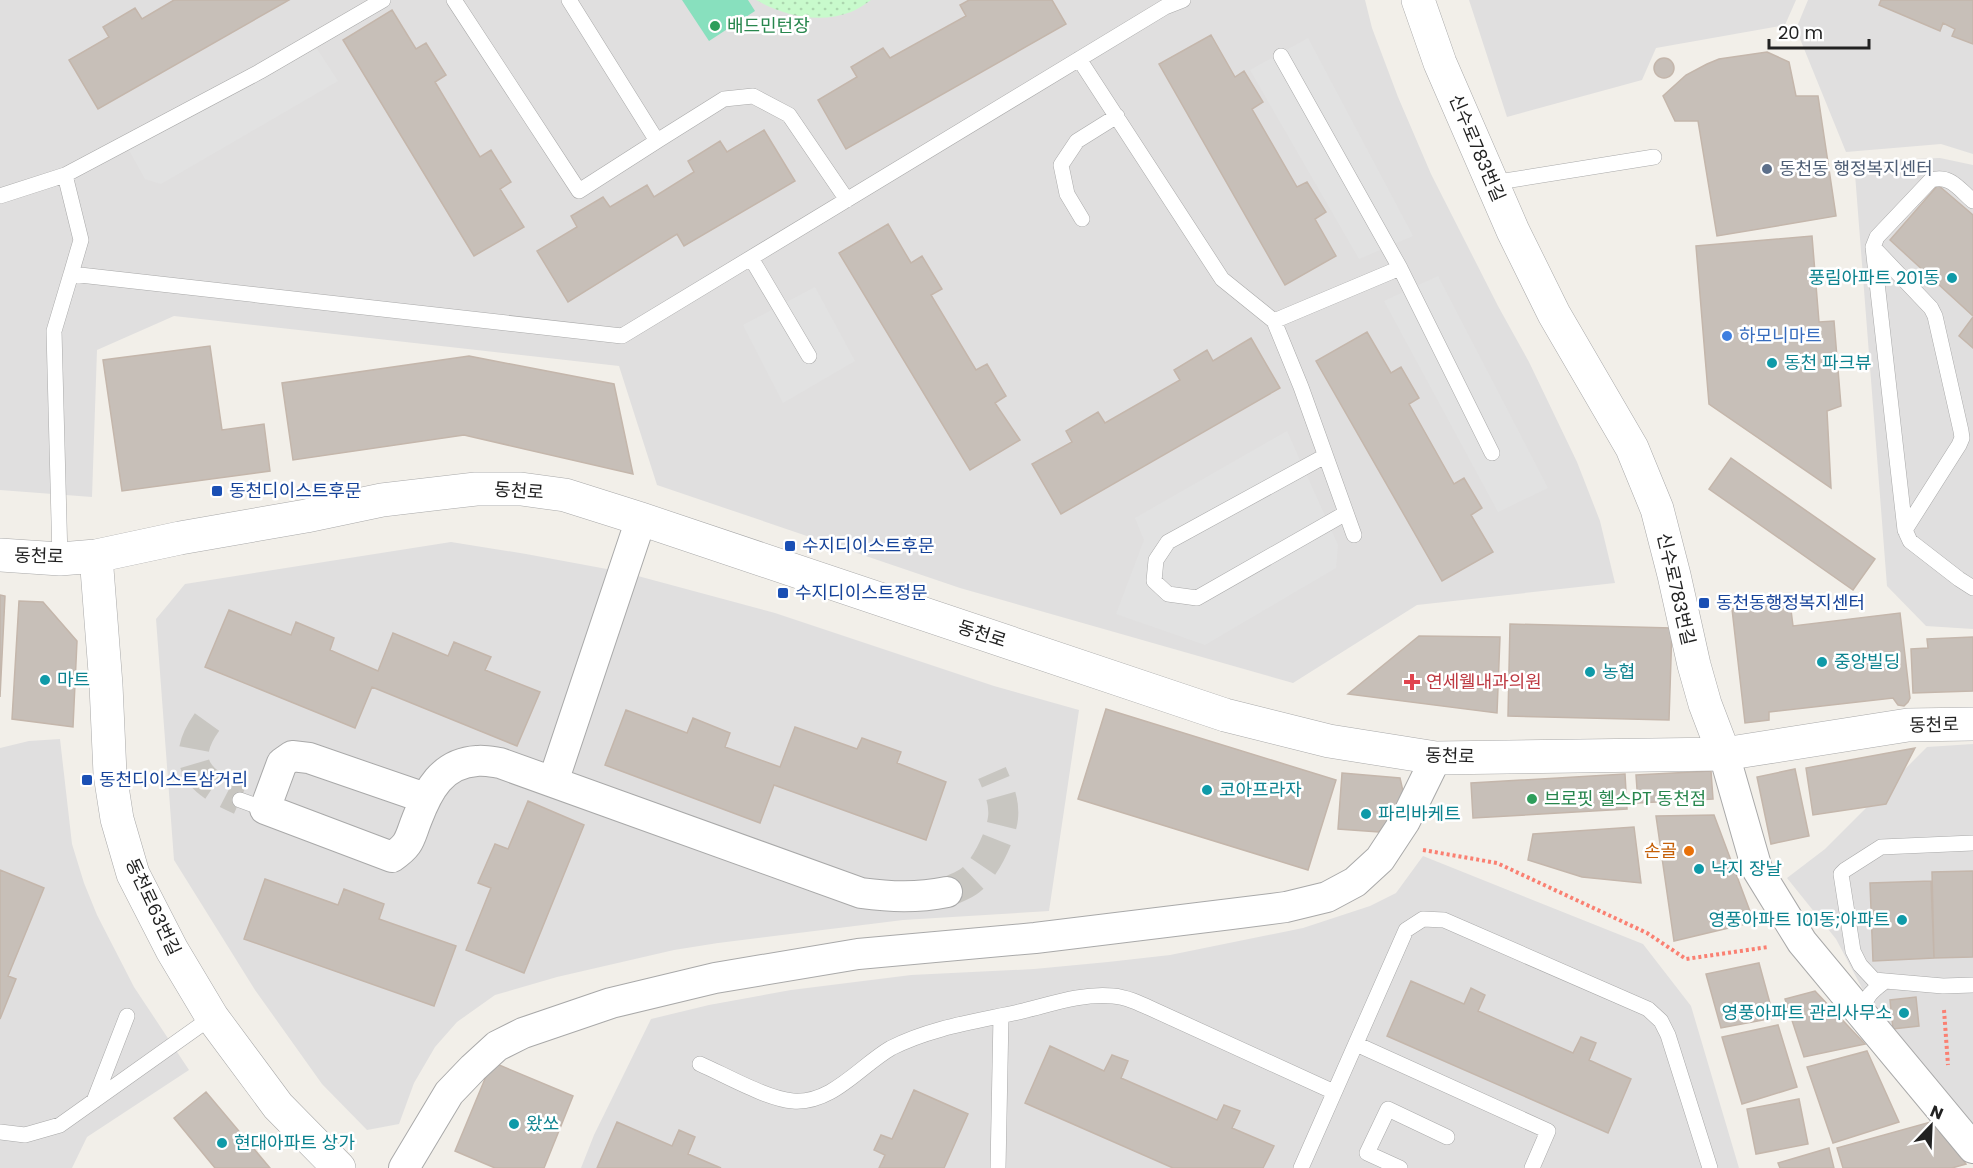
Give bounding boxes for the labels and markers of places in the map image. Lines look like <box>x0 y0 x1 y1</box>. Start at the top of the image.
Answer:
place label: 배드민턴장 <box>727 13 810 38</box>
marker: 배드민턴장 <box>708 19 722 33</box>
place label: 동천동 행정복지센터 <box>1779 156 1933 181</box>
marker: 동천동 행정복지센터 <box>1760 162 1774 176</box>
place label: 풍림아파트 201동 <box>1808 265 1940 290</box>
marker: 풍림아파트 201동 <box>1945 271 1959 285</box>
place label: 하모니마트 <box>1739 323 1822 348</box>
marker: 하모니마트 <box>1720 329 1734 343</box>
place label: 동천 파크뷰 <box>1784 350 1872 375</box>
marker: 동천 파크뷰 <box>1765 356 1779 370</box>
place label: 동천디이스트후문 <box>229 478 361 503</box>
marker: 동천디이스트후문 <box>210 484 224 498</box>
place label: 수지디이스트후문 <box>802 533 934 558</box>
marker: 수지디이스트후문 <box>783 539 797 553</box>
place label: 수지디이스트정문 <box>795 580 927 605</box>
marker: 수지디이스트정문 <box>776 586 790 600</box>
place label: 동천동행정복지센터 <box>1716 590 1865 615</box>
marker: 동천동행정복지센터 <box>1697 596 1711 610</box>
place label: 중앙빌딩 <box>1834 649 1900 674</box>
marker: 중앙빌딩 <box>1815 655 1829 669</box>
place label: 농협 <box>1602 659 1635 684</box>
marker: 농협 <box>1583 665 1597 679</box>
place label: 마트 <box>57 667 90 692</box>
place label: 연세웰내과의원 <box>1426 669 1542 694</box>
marker: 마트 <box>38 673 52 687</box>
marker: 연세웰내과의원 <box>1403 673 1421 691</box>
place label: 동천디이스트삼거리 <box>99 767 248 792</box>
marker: 동천디이스트삼거리 <box>80 773 94 787</box>
place label: 코아프라자 <box>1219 777 1302 802</box>
marker: 코아프라자 <box>1200 783 1214 797</box>
place label: 브로핏 헬스PT 동천점 <box>1544 786 1706 811</box>
marker: 브로핏 헬스PT 동천점 <box>1525 792 1539 806</box>
place label: 파리바케트 <box>1378 801 1461 826</box>
marker: 파리바케트 <box>1359 807 1373 821</box>
place label: 손골 <box>1644 838 1677 863</box>
marker: 손골 <box>1682 844 1696 858</box>
place label: 낙지 장날 <box>1711 856 1782 881</box>
marker: 낙지 장날 <box>1692 862 1706 876</box>
place label: 영풍아파트 101동;아파트 <box>1709 907 1890 932</box>
marker: 영풍아파트 101동;아파트 <box>1895 913 1909 927</box>
place label: 영풍아파트 관리사무소 <box>1722 1000 1892 1025</box>
marker: 영풍아파트 관리사무소 <box>1897 1006 1911 1020</box>
place label: 왔쏘 <box>526 1111 559 1136</box>
marker: 왔쏘 <box>507 1117 521 1131</box>
place label: 현대아파트 상가 <box>234 1130 355 1155</box>
marker: 현대아파트 상가 <box>215 1136 229 1150</box>

